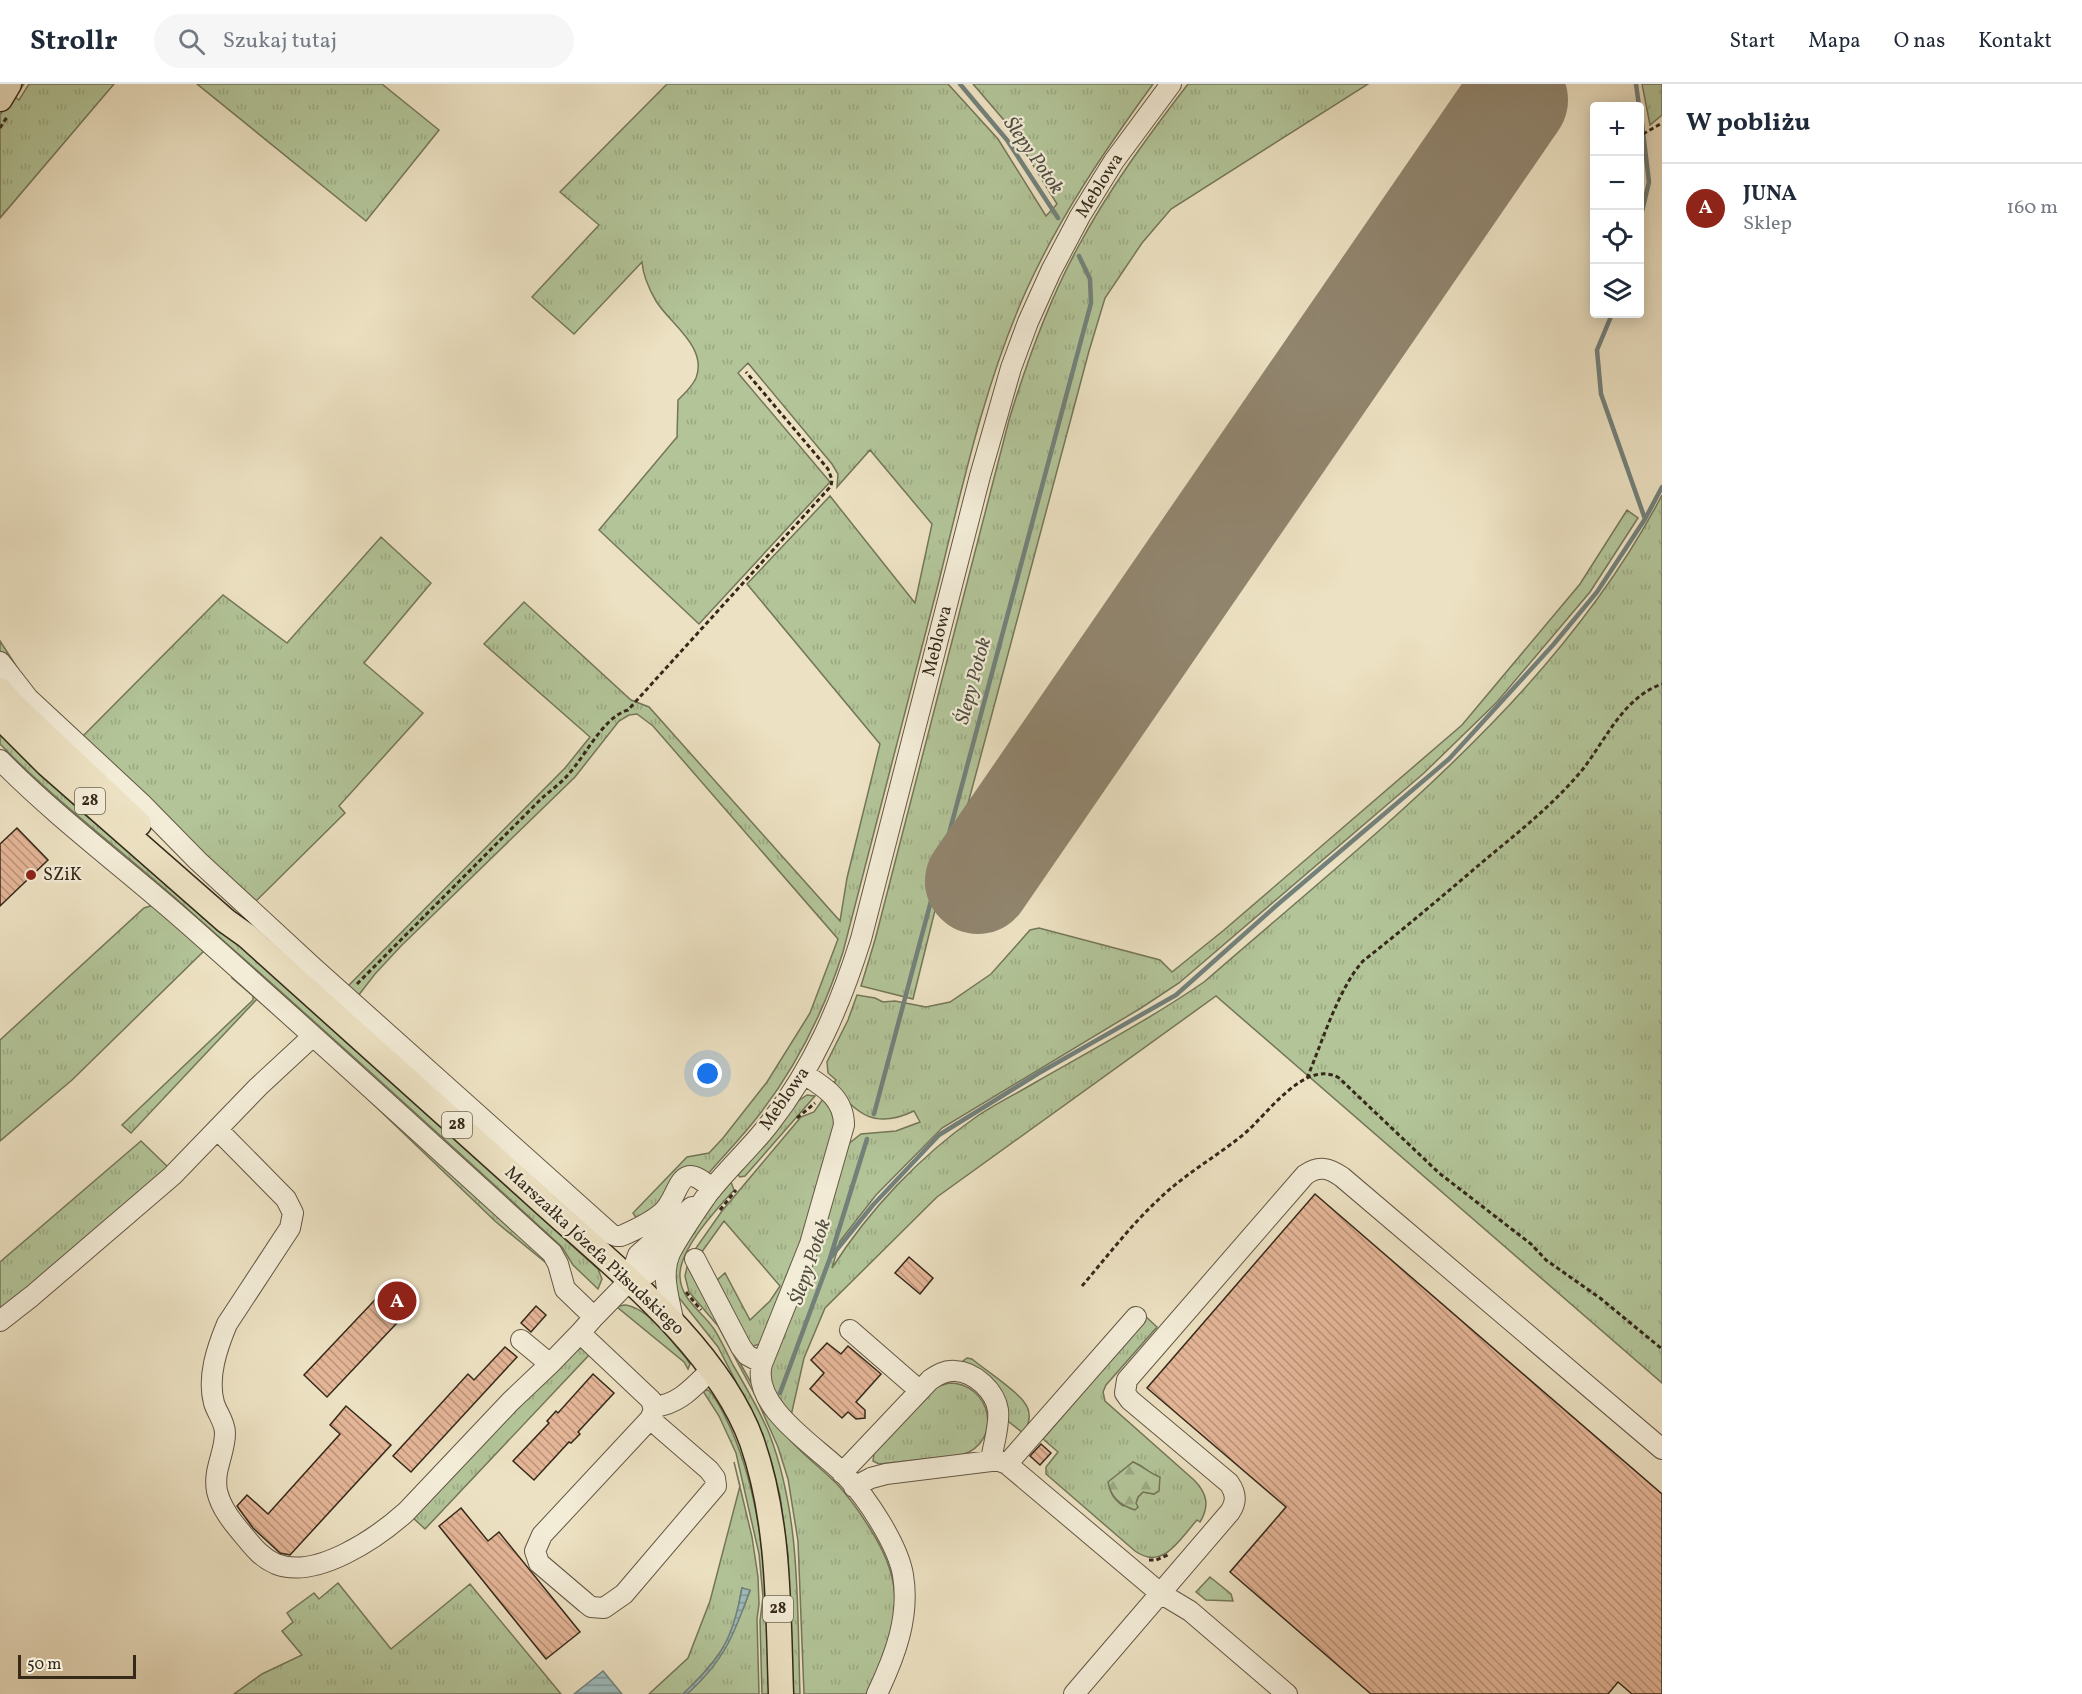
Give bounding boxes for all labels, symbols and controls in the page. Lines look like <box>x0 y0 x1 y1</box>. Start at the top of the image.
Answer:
search box <box>154 14 574 68</box>
text: Strollr <box>30 22 118 61</box>
icon: search <box>175 25 208 58</box>
text: Szukaj tutaj <box>223 26 337 57</box>
text: Start <box>1730 27 1775 56</box>
text: Mapa <box>1808 27 1861 56</box>
text: O nas <box>1894 27 1945 56</box>
text: Kontakt <box>1978 27 2052 56</box>
map controls <box>1590 102 1644 318</box>
button: + <box>1590 102 1644 156</box>
text: W pobliżu <box>1686 105 1810 141</box>
water label: Ślepy Potok <box>996 112 1070 200</box>
street label: Meblowa <box>1070 149 1130 223</box>
button: − <box>1590 156 1644 210</box>
text: JUNA <box>1743 179 1797 210</box>
text: A <box>1698 194 1713 222</box>
text: 160 m <box>2006 194 2058 222</box>
button: locate <box>1590 210 1644 264</box>
text: Sklep <box>1743 210 1792 238</box>
button: layers <box>1590 264 1644 318</box>
street label: Meblowa <box>917 603 959 679</box>
water label: Ślepy Potok <box>949 634 999 728</box>
road number: 28 <box>75 788 105 814</box>
place label: SZiK <box>43 863 82 888</box>
marker: SZiK <box>24 868 38 882</box>
your location <box>693 1059 722 1088</box>
street label: Meblowa <box>754 1062 816 1136</box>
road number: 28 <box>442 1112 472 1138</box>
street label: Marszałka Józefa Piłsudskiego <box>498 1161 690 1341</box>
water label: Ślepy Potok <box>783 1215 839 1309</box>
pin: A <box>378 1278 416 1324</box>
road number: 28 <box>763 1596 793 1622</box>
scale bar <box>18 1652 136 1680</box>
text: 50 m <box>27 1654 61 1676</box>

